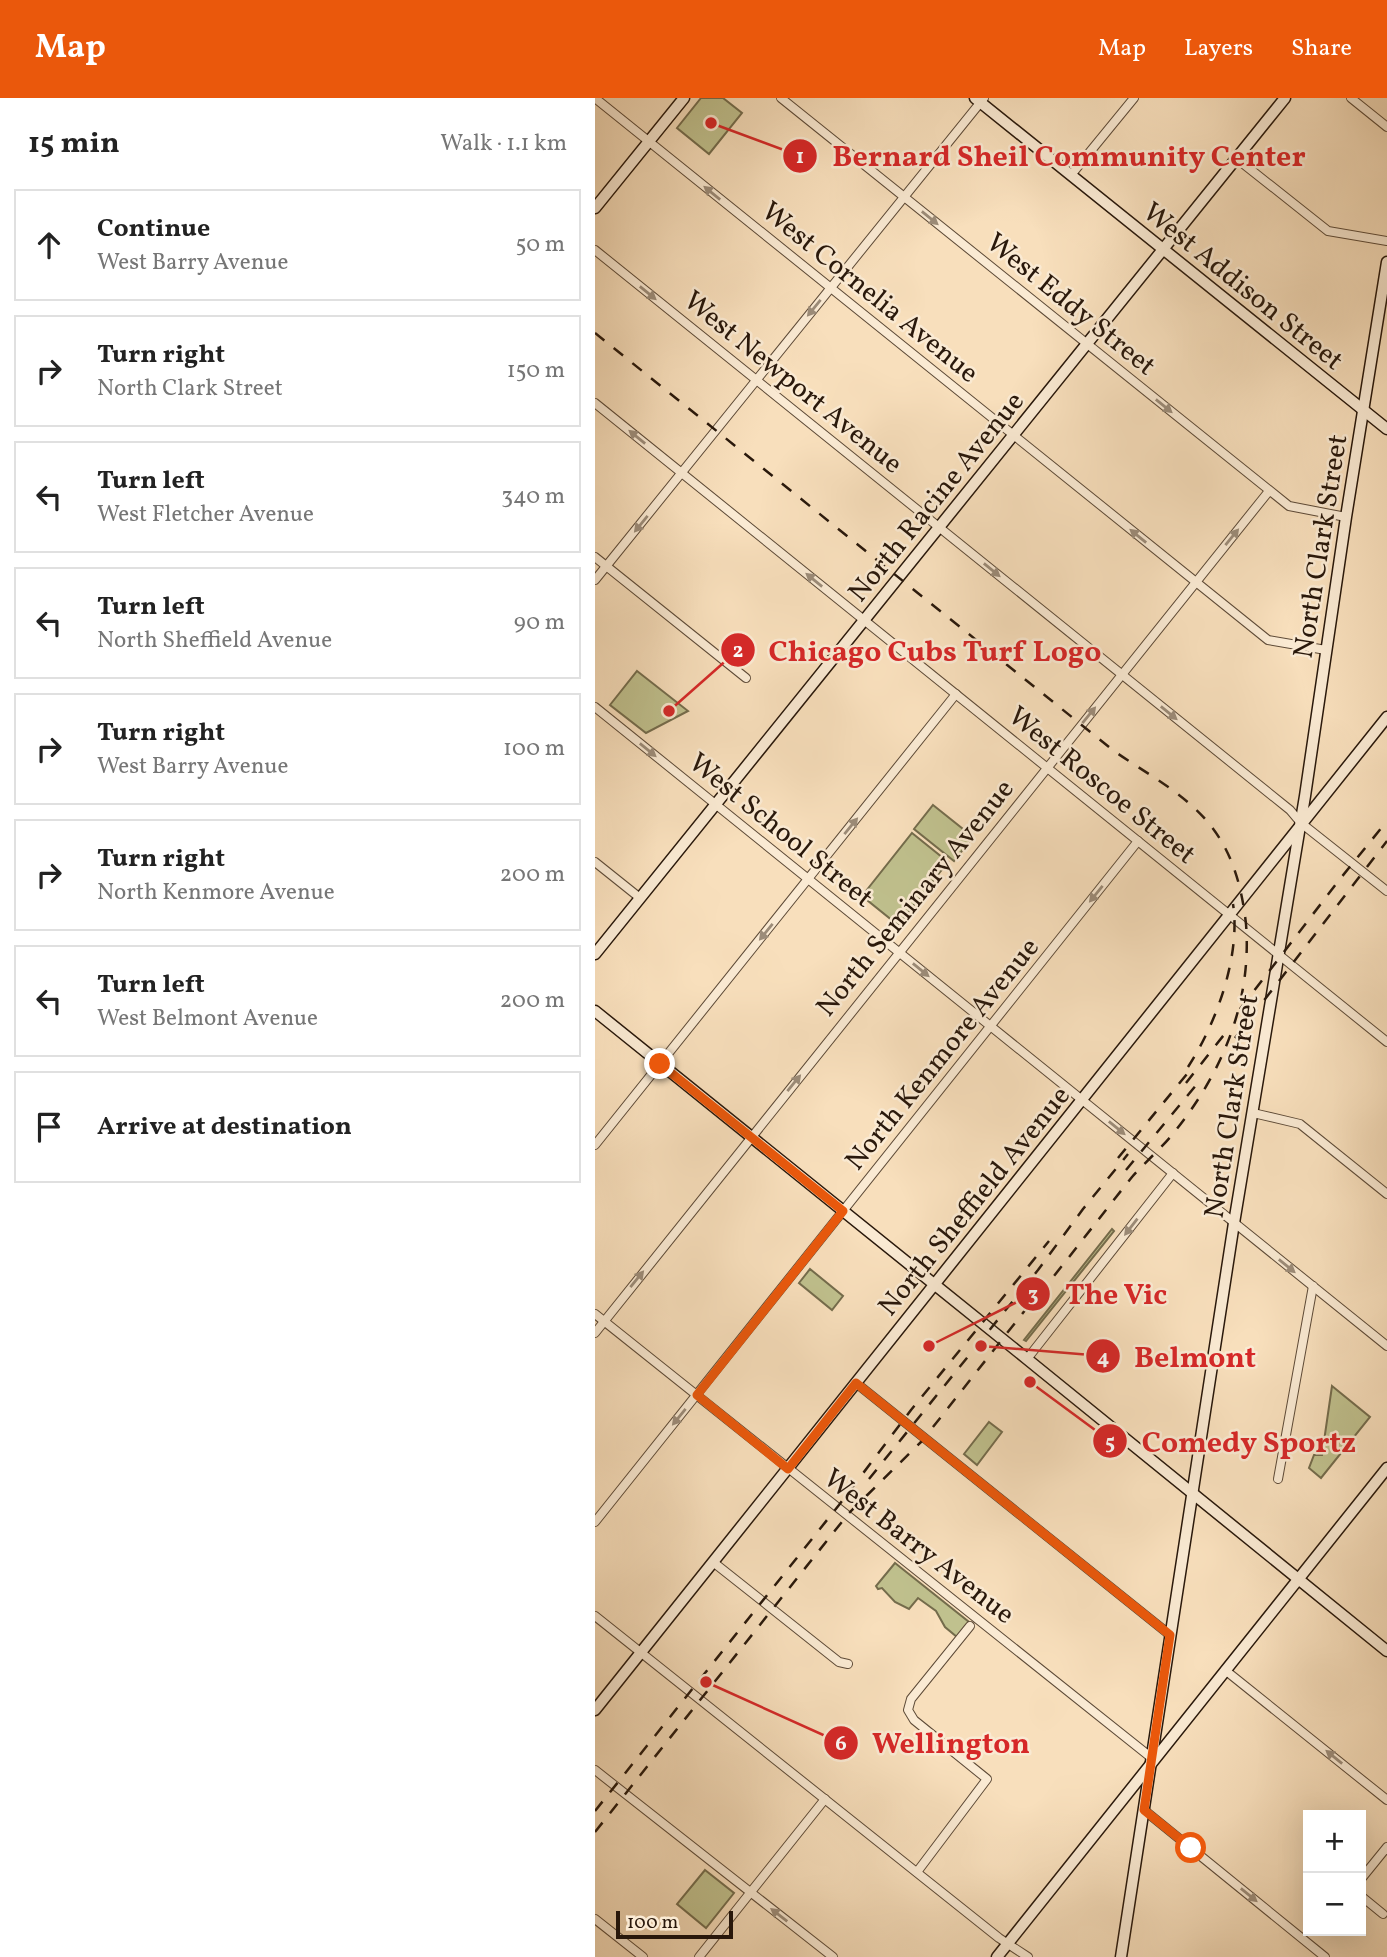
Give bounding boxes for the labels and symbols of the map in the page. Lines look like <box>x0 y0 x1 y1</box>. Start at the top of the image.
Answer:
callout: Bernard Sheil Community Center <box>783 130 1320 181</box>
text: Bernard Sheil Community Center <box>832 137 1306 179</box>
text: 1 <box>796 143 804 172</box>
one-way arrow <box>703 186 721 200</box>
street label: West Cornelia Avenue <box>752 193 986 393</box>
street label: West Addison Street <box>1134 194 1351 380</box>
one-way arrow <box>920 210 938 225</box>
street label: West Eddy Street <box>977 224 1164 386</box>
street label: West Newport Avenue <box>675 282 910 484</box>
one-way arrow <box>640 285 657 300</box>
one-way arrow <box>807 299 822 317</box>
street label: North Racine Avenue <box>840 384 1034 611</box>
one-way arrow <box>1156 398 1173 413</box>
one-way arrow <box>629 430 646 445</box>
street label: North Clark Street <box>1285 432 1358 661</box>
one-way arrow <box>634 515 649 532</box>
one-way arrow <box>1130 529 1147 544</box>
one-way arrow <box>1224 529 1239 547</box>
one-way arrow <box>984 562 1001 577</box>
one-way arrow <box>806 572 824 587</box>
callout: Chicago Cubs Turf Logo <box>721 625 1115 676</box>
text: Chicago Cubs Turf Logo <box>769 632 1101 674</box>
text: 2 <box>733 637 743 666</box>
street label: West Roscoe Street <box>999 698 1204 874</box>
one-way arrow <box>1160 705 1178 720</box>
one-way arrow <box>1082 706 1097 724</box>
one-way arrow <box>640 742 657 757</box>
street label: West School Street <box>680 744 881 918</box>
street label: North Seminary Avenue <box>808 772 1024 1026</box>
one-way arrow <box>843 817 858 834</box>
one-way arrow <box>1088 885 1103 903</box>
one-way arrow <box>758 923 773 941</box>
street label: North Kenmore Avenue <box>837 930 1049 1179</box>
one-way arrow <box>911 962 929 977</box>
street label: North Clark Street <box>1196 992 1269 1221</box>
route end <box>644 1048 675 1079</box>
one-way arrow <box>786 1075 801 1093</box>
street label: North Sheffield Avenue <box>870 1078 1080 1325</box>
one-way arrow <box>1108 1120 1125 1135</box>
one-way arrow <box>1124 1218 1138 1236</box>
one-way arrow <box>1278 1258 1296 1273</box>
callout: The Vic <box>1015 1268 1182 1319</box>
one-way arrow <box>630 1271 645 1289</box>
text: The Vic <box>1065 1275 1167 1317</box>
text: 3 <box>1028 1281 1038 1310</box>
callout: Belmont <box>1085 1331 1270 1382</box>
text: Belmont <box>1134 1338 1256 1380</box>
text: 4 <box>1097 1344 1110 1373</box>
one-way arrow <box>671 1408 686 1426</box>
callout: Comedy Sportz <box>1093 1416 1370 1467</box>
text: Comedy Sportz <box>1142 1423 1356 1465</box>
text: 5 <box>1105 1429 1115 1458</box>
street label: West Barry Avenue <box>815 1460 1022 1634</box>
callout: Wellington <box>823 1717 1044 1768</box>
text: Wellington <box>872 1724 1030 1766</box>
text: 6 <box>835 1730 847 1759</box>
one-way arrow <box>1325 1750 1342 1765</box>
route start <box>1175 1832 1206 1863</box>
one-way arrow <box>1239 1888 1257 1903</box>
scale bar <box>616 1908 733 1940</box>
one-way arrow <box>770 1908 788 1922</box>

